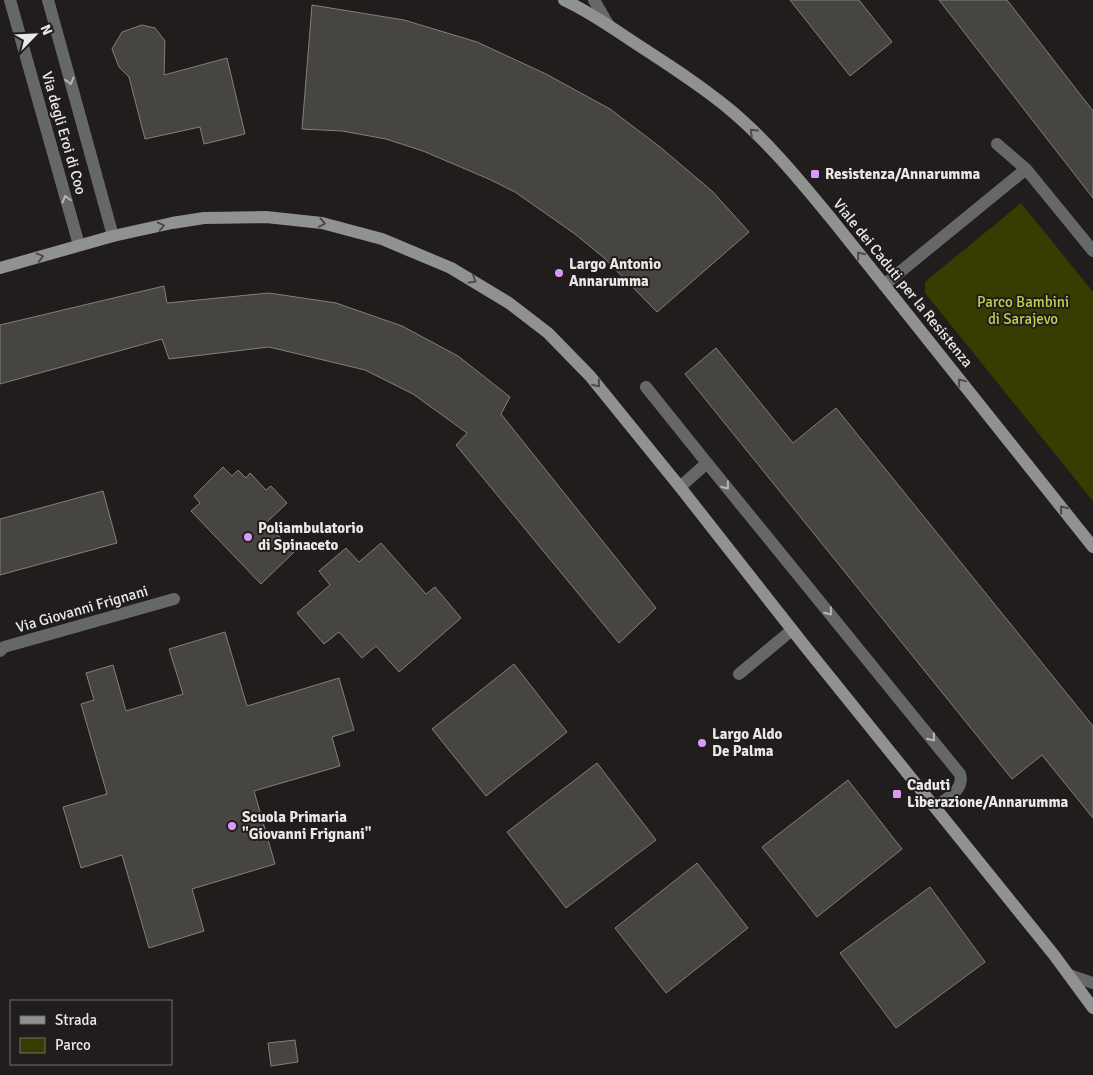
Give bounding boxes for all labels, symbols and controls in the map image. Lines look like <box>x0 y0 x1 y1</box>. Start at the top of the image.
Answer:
north arrow <box>10 10 60 60</box>
text: N <box>37 22 56 38</box>
street label: Via degli Eroi di Coo <box>38 69 90 197</box>
one-way arrow <box>64 76 75 85</box>
one-way arrow <box>750 129 759 138</box>
place label: Resistenza/Annarumma <box>825 165 981 183</box>
marker: Resistenza/Annarumma <box>809 168 821 180</box>
one-way arrow <box>61 194 72 203</box>
street label: Viale dei Caduti per la Resistenza <box>829 195 977 371</box>
one-way arrow <box>318 218 326 228</box>
one-way arrow <box>156 221 165 231</box>
one-way arrow <box>856 251 865 260</box>
one-way arrow <box>35 252 43 262</box>
place label: Largo Antonio Annarumma <box>569 255 661 290</box>
marker: Largo Antonio Annarumma <box>553 267 565 279</box>
one-way arrow <box>468 274 477 284</box>
park label: Parco Bambini di Sarajevo <box>977 293 1069 328</box>
one-way arrow <box>591 379 600 388</box>
one-way arrow <box>958 379 966 388</box>
one-way arrow <box>721 480 729 489</box>
one-way arrow <box>1059 505 1068 514</box>
place label: Poliambulatorio di Spinaceto <box>258 519 364 554</box>
marker: Poliambulatorio di Spinaceto <box>242 531 254 543</box>
street label: Via Giovanni Frignani <box>14 582 150 636</box>
one-way arrow <box>823 606 831 615</box>
place label: Largo Aldo De Palma <box>712 725 783 760</box>
one-way arrow <box>926 732 934 741</box>
marker: Largo Aldo De Palma <box>696 737 708 749</box>
place label: Caduti Liberazione/Annarumma <box>907 776 1069 811</box>
marker: Caduti Liberazione/Annarumma <box>891 788 903 800</box>
place label: Scuola Primaria "Giovanni Frignani" <box>242 808 372 843</box>
marker: Scuola Primaria "Giovanni Frignani" <box>226 820 238 832</box>
legend <box>10 1000 172 1065</box>
text: Strada <box>55 1011 97 1029</box>
text: Parco <box>55 1036 91 1054</box>

